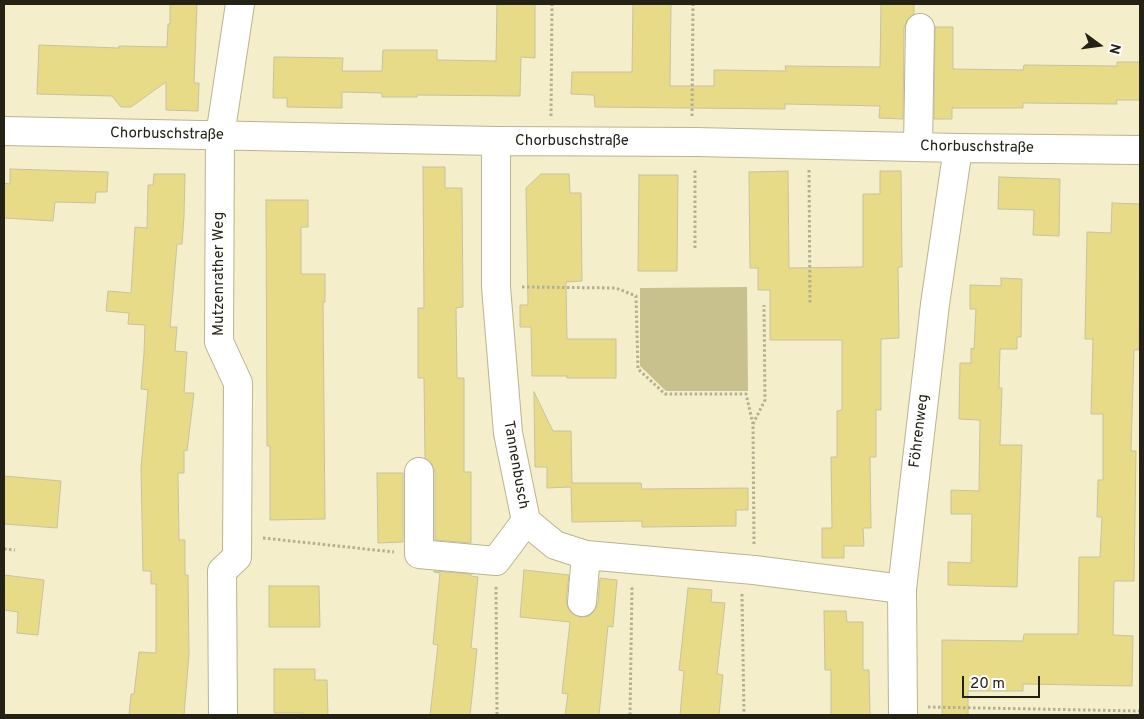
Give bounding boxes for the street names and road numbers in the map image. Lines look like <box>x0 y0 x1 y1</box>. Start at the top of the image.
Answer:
street label: Chorbuschstraße <box>110 125 224 145</box>
street label: Chorbuschstraße <box>515 133 629 151</box>
street label: Chorbuschstraße <box>920 138 1034 158</box>
street label: Mutzenrather Weg <box>211 212 229 336</box>
street label: Föhrenweg <box>907 393 933 469</box>
street label: Tannenbusch <box>498 419 532 511</box>

